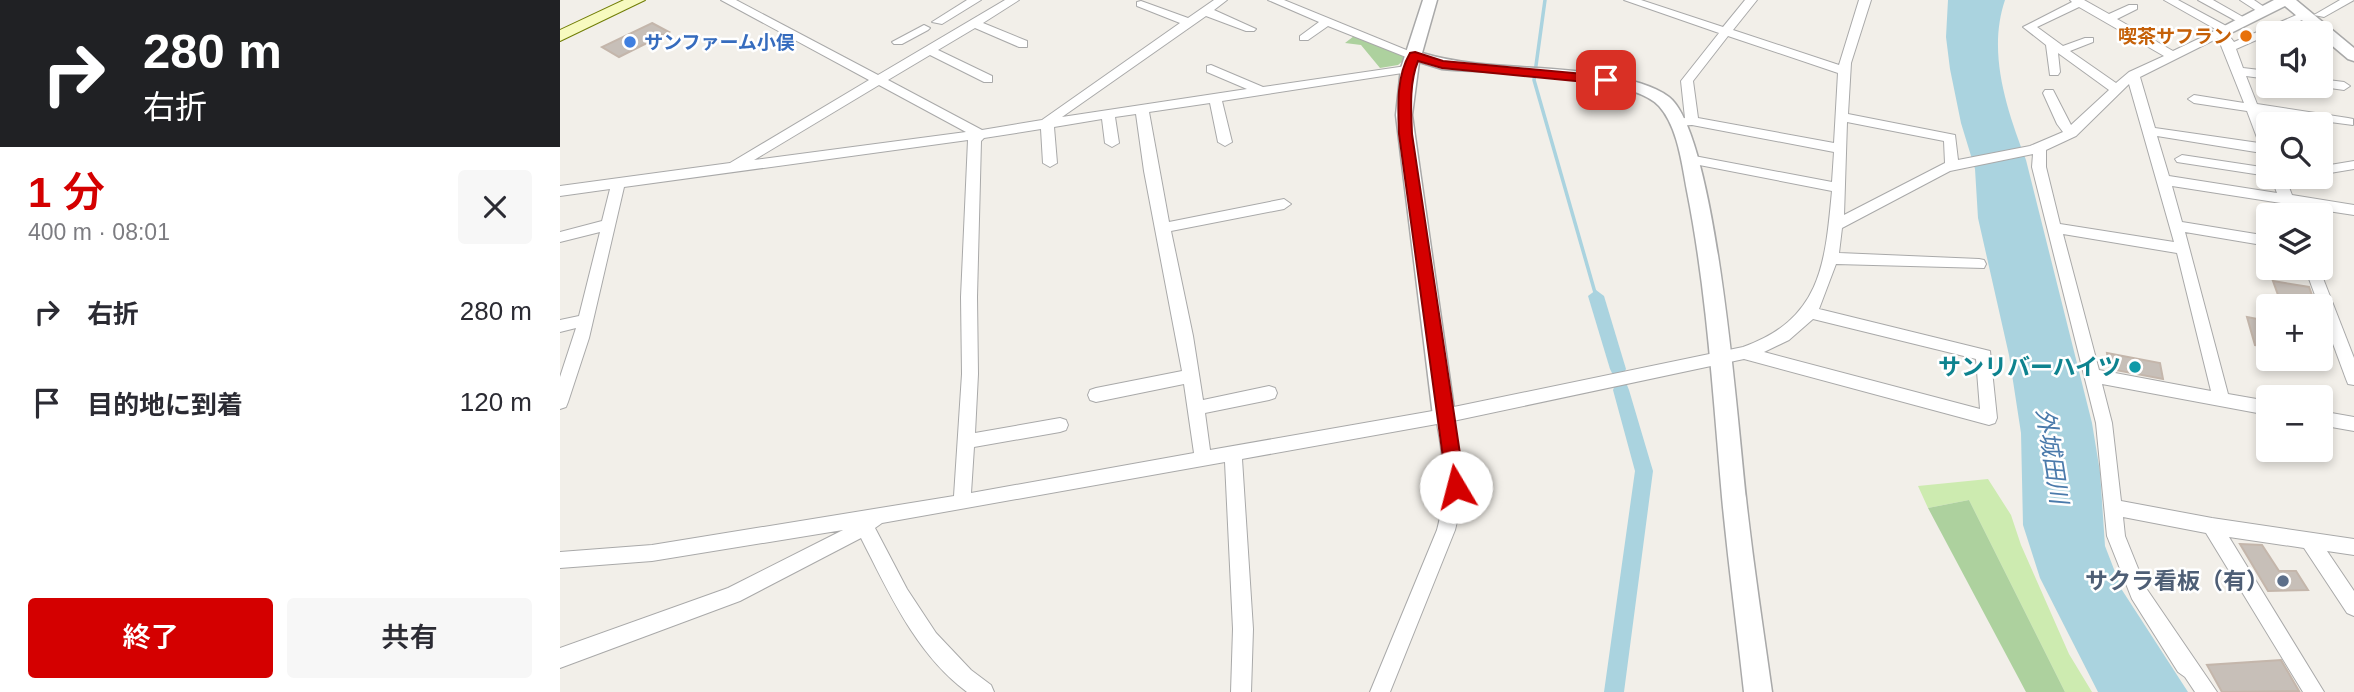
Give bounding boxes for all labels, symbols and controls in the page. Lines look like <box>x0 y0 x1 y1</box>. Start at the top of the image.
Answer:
map controls <box>2256 21 2333 462</box>
button: sound <box>2256 21 2333 98</box>
text: 280 m <box>143 24 282 78</box>
place label: 喫茶サフラン <box>2118 26 2232 47</box>
icon: right <box>28 28 119 119</box>
marker: 喫茶サフラン <box>2238 28 2254 44</box>
place label: サンファーム小俣 <box>644 32 795 53</box>
marker: サンファーム小俣 <box>622 34 638 50</box>
pin <box>1576 50 1636 110</box>
icon: arrive <box>1587 61 1625 99</box>
text: 右折 <box>143 89 207 125</box>
button: search <box>2256 112 2333 189</box>
text: 1 分 <box>28 169 105 216</box>
button: close <box>458 170 532 244</box>
button: layers <box>2256 203 2333 280</box>
text: 400 m · 08:01 <box>28 219 170 245</box>
icon: right <box>28 293 66 331</box>
button: + <box>2256 294 2333 371</box>
text: 280 m <box>460 296 532 326</box>
text: 右折 <box>87 299 139 329</box>
place label: サンリバーハイツ <box>1938 354 2121 380</box>
marker: サンリバーハイツ <box>2127 359 2143 375</box>
icon: arrive <box>28 384 66 422</box>
button: − <box>2256 385 2333 462</box>
text: 120 m <box>460 387 532 417</box>
text: 目的地に到着 <box>87 390 243 420</box>
water label: 外城田川 <box>2032 406 2074 508</box>
position arrow <box>1419 450 1493 524</box>
place label: サクラ看板（有） <box>2085 568 2269 594</box>
marker: サクラ看板（有） <box>2275 573 2291 589</box>
button: 終了 <box>28 598 273 678</box>
button: 共有 <box>287 598 532 678</box>

